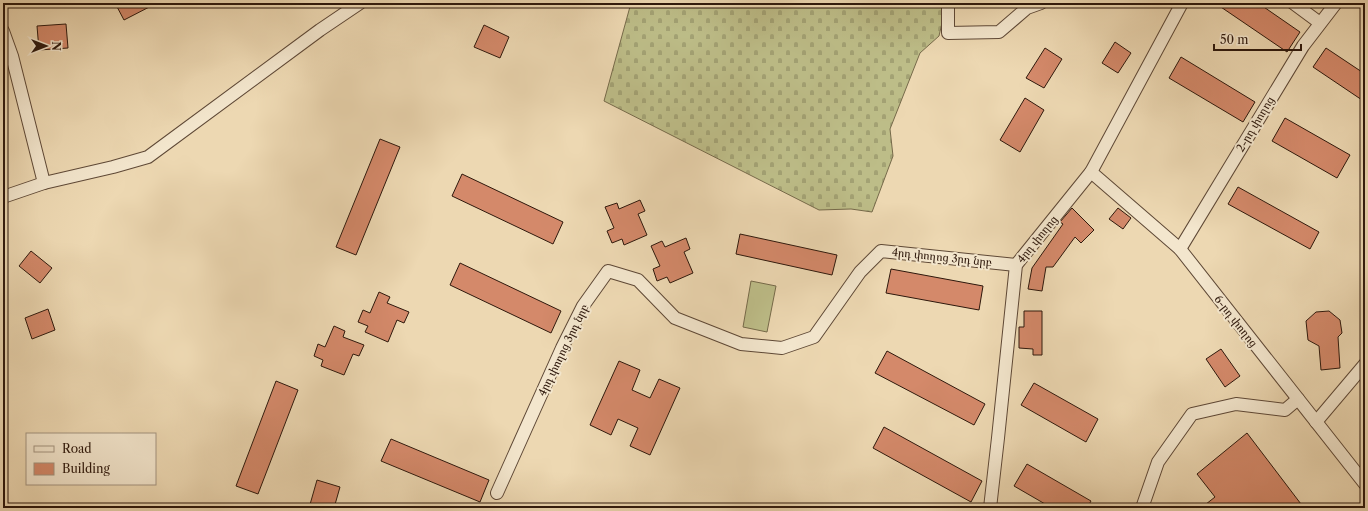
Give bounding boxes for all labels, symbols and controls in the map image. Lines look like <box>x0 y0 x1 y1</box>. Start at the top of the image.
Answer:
north arrow <box>26 26 66 66</box>
scale bar <box>1214 26 1301 52</box>
text: 50 m <box>1220 32 1249 47</box>
text: N <box>49 41 63 51</box>
street label: 2-րդ փողոց <box>1233 94 1277 154</box>
street label: 4րդ փողոց <box>1014 212 1060 266</box>
street label: 4րդ փողոց 3րդ նրբ <box>891 245 993 269</box>
street label: 6-րդ փողոց <box>1211 292 1261 350</box>
street label: 4րդ փողոց 3րդ նրբ <box>535 302 591 398</box>
legend <box>26 433 156 485</box>
text: Road <box>62 441 92 456</box>
text: Building <box>62 461 110 476</box>

